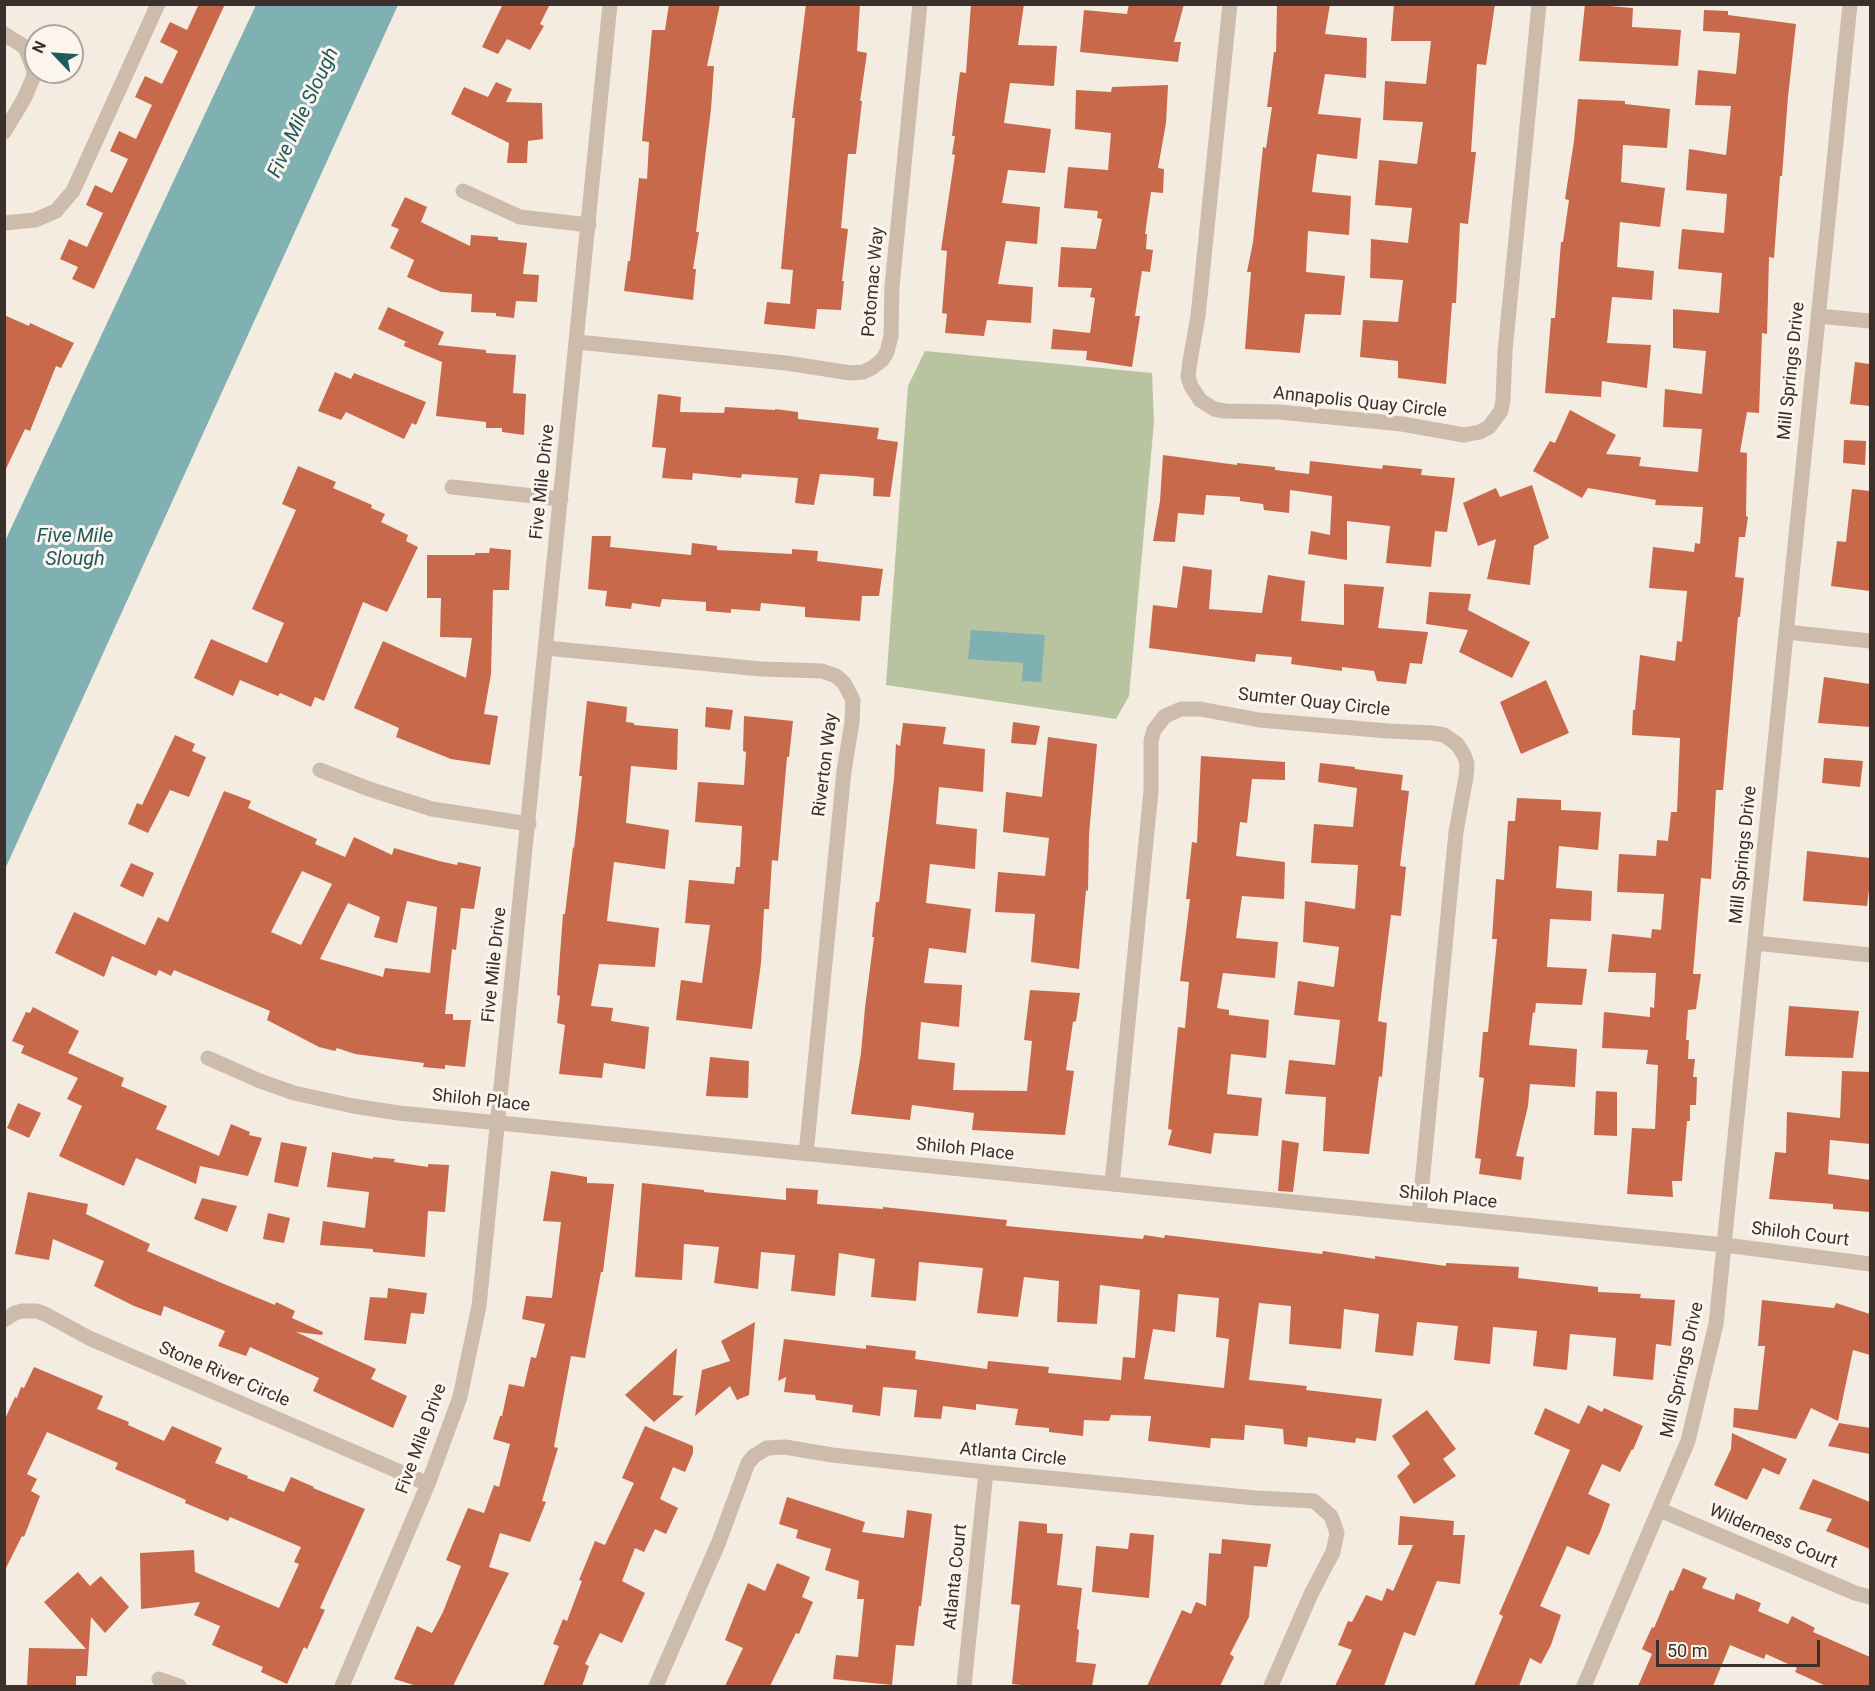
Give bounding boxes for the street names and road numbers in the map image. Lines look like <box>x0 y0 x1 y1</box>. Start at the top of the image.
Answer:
street label: Potomac Way <box>858 226 890 338</box>
street label: Mill Springs Drive <box>1774 301 1810 441</box>
street label: Annapolis Quay Circle <box>1272 383 1448 423</box>
street label: Five Mile Drive <box>526 423 560 541</box>
street label: Sumter Quay Circle <box>1237 684 1391 722</box>
street label: Riverton Way <box>809 712 843 818</box>
street label: Mill Springs Drive <box>1726 785 1762 925</box>
street label: Five Mile Drive <box>478 906 512 1024</box>
street label: Shiloh Place <box>431 1085 531 1117</box>
street label: Shiloh Place <box>915 1134 1015 1166</box>
street label: Shiloh Place <box>1398 1182 1498 1214</box>
street label: Shiloh Court <box>1750 1218 1850 1252</box>
street label: Mill Springs Drive <box>1657 1300 1709 1440</box>
street label: Stone River Circle <box>155 1338 293 1412</box>
street label: Five Mile Drive <box>392 1381 452 1497</box>
street label: Atlanta Circle <box>959 1439 1067 1471</box>
street label: Wilderness Court <box>1706 1500 1840 1574</box>
street label: Atlanta Court <box>940 1523 972 1631</box>

